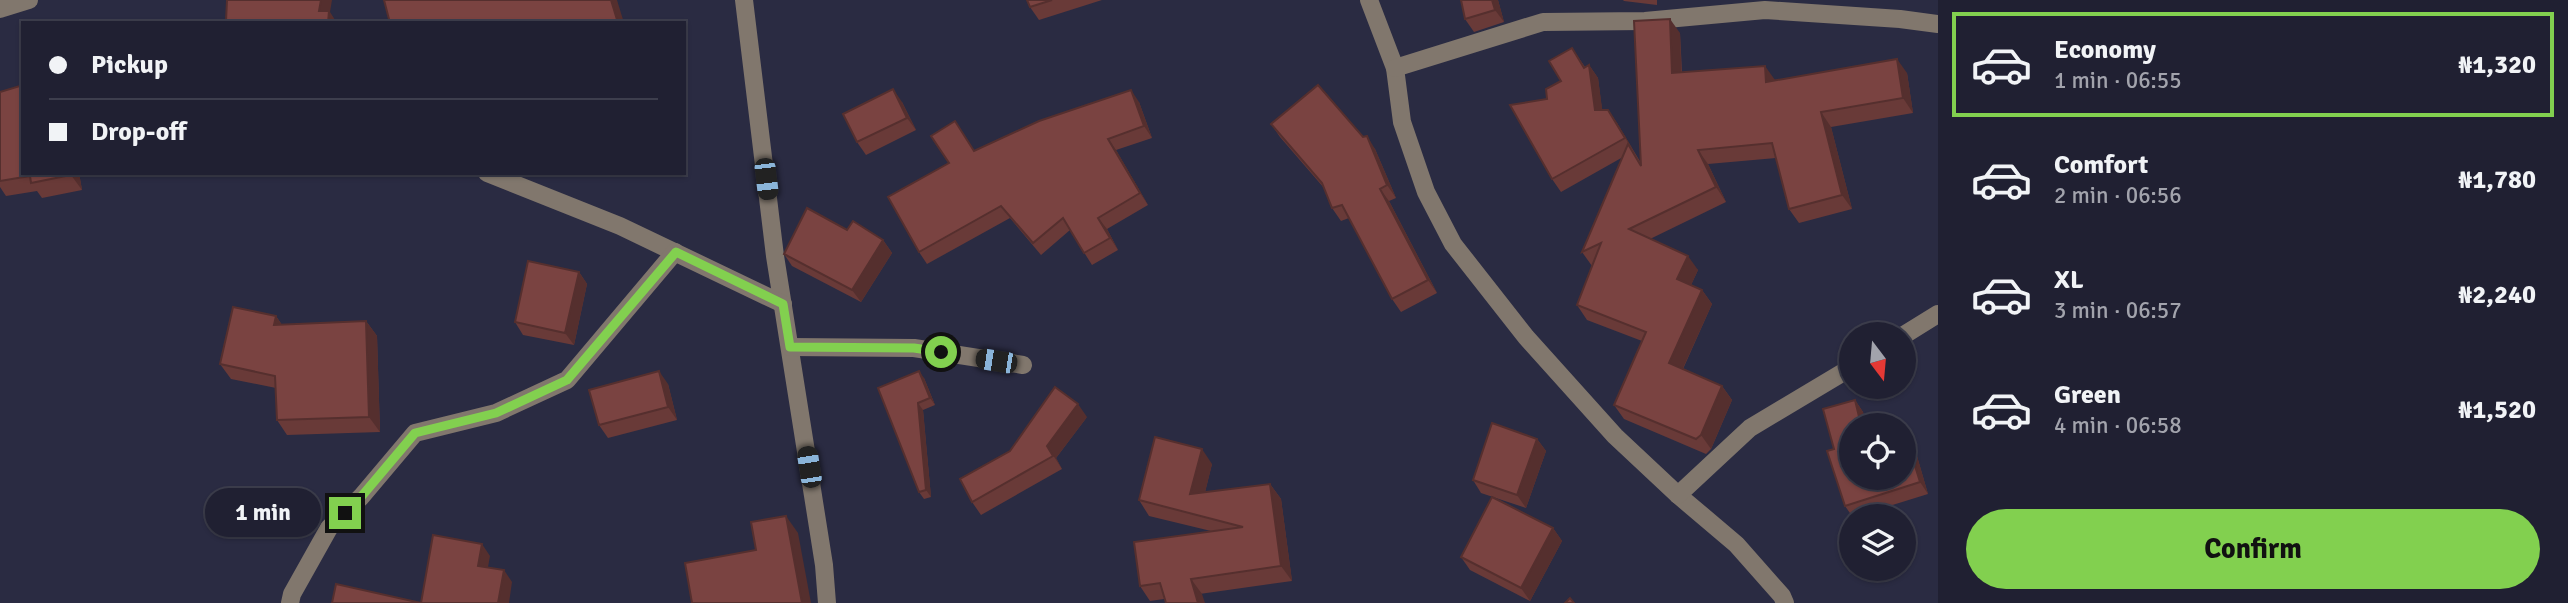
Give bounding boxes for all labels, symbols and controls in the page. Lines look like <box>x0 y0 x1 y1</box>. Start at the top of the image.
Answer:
icon: car <box>1970 33 2033 96</box>
text: Economy <box>2054 34 2156 66</box>
text: Pickup <box>91 49 168 81</box>
text: ₦1,320 <box>2458 49 2536 81</box>
text: 1 min · 06:55 <box>2054 66 2182 95</box>
text: Drop-off <box>91 116 187 148</box>
icon: car <box>1970 148 2033 211</box>
text: Comfort <box>2054 149 2148 181</box>
car <box>754 157 779 201</box>
text: ₦1,780 <box>2458 164 2536 196</box>
text: 2 min · 06:56 <box>2054 181 2182 210</box>
icon: car <box>1970 263 2033 326</box>
text: XL <box>2054 264 2084 296</box>
text: ₦2,240 <box>2458 279 2536 311</box>
text: 3 min · 06:57 <box>2054 296 2182 325</box>
north arrow <box>1839 322 1916 399</box>
map controls <box>1839 322 1916 581</box>
route start <box>925 336 957 368</box>
car <box>974 347 1019 375</box>
icon: car <box>1970 378 2033 441</box>
text: Green <box>2054 379 2121 411</box>
text: ₦1,520 <box>2458 394 2536 426</box>
text: 4 min · 06:58 <box>2054 411 2182 440</box>
button: locate <box>1839 413 1916 490</box>
car <box>796 445 823 489</box>
callout: 1 min <box>205 489 320 538</box>
route end <box>329 497 361 529</box>
text: 1 min <box>235 498 291 527</box>
button: layers <box>1839 504 1916 581</box>
button: Confirm <box>1966 509 2540 589</box>

